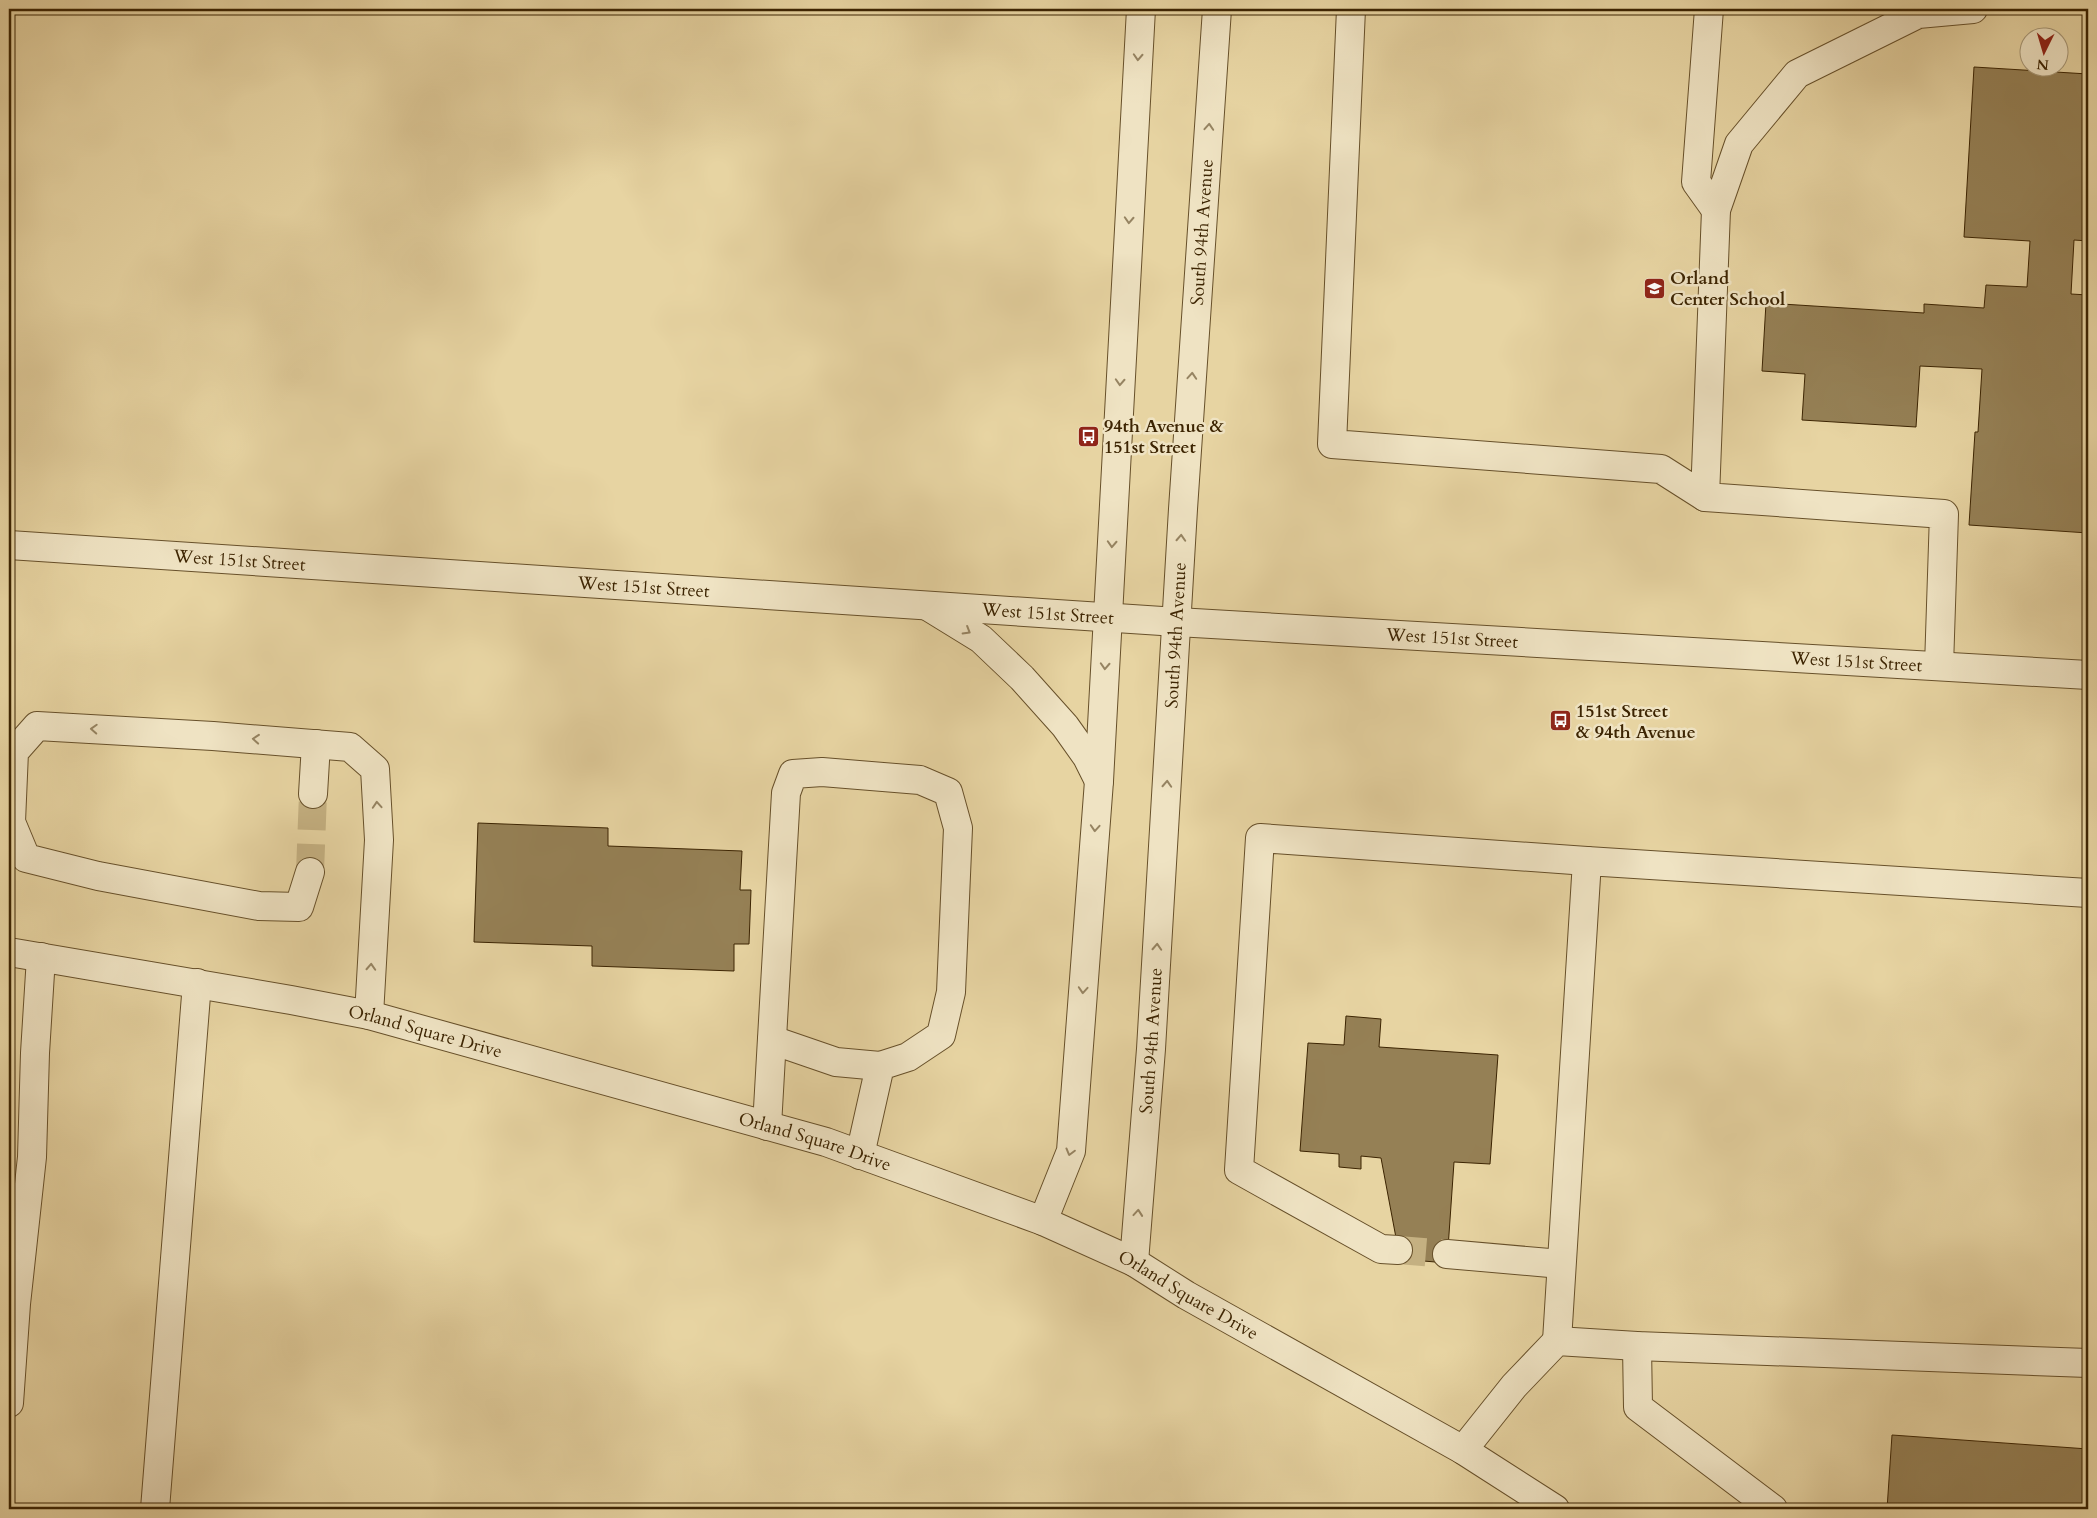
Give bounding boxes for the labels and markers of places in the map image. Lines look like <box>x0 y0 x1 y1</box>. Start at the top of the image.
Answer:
place label: Orland Center School <box>1670 266 1785 312</box>
school or university icon: Orland Center School <box>1642 276 1666 300</box>
place label: 94th Avenue & 151st Street <box>1104 414 1224 460</box>
bus stop icon: 94th Avenue & 151st Street <box>1076 424 1100 448</box>
place label: 151st Street & 94th Avenue <box>1576 699 1696 745</box>
bus stop icon: 151st Street & 94th Avenue <box>1548 709 1572 733</box>

